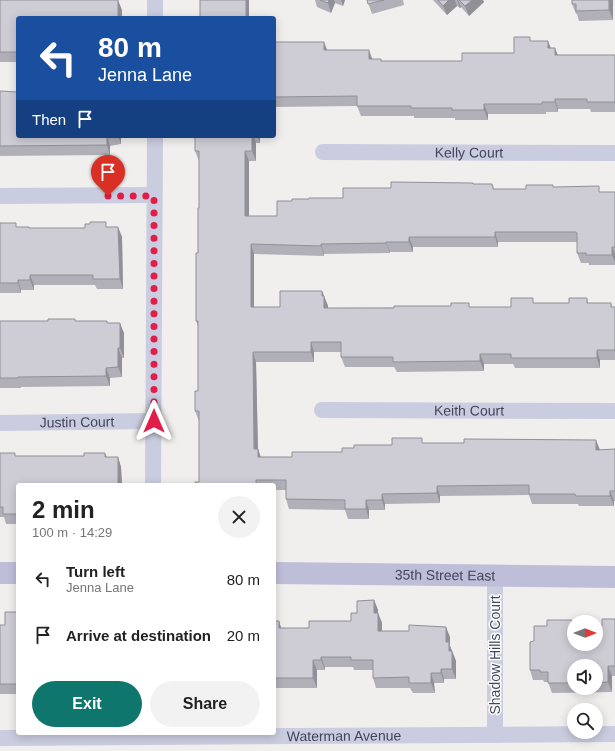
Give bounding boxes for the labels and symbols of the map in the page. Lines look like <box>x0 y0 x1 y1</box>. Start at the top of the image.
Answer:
street label: Kelly Court <box>435 144 503 161</box>
pin <box>91 155 125 196</box>
position arrow <box>133 400 175 442</box>
street label: Keith Court <box>434 402 504 419</box>
street label: Justin Court <box>40 414 115 430</box>
street label: 35th Street East <box>395 566 495 584</box>
street label: Shadow Hills Court <box>487 595 503 715</box>
north arrow <box>567 615 603 651</box>
street label: Waterman Avenue <box>287 727 402 744</box>

